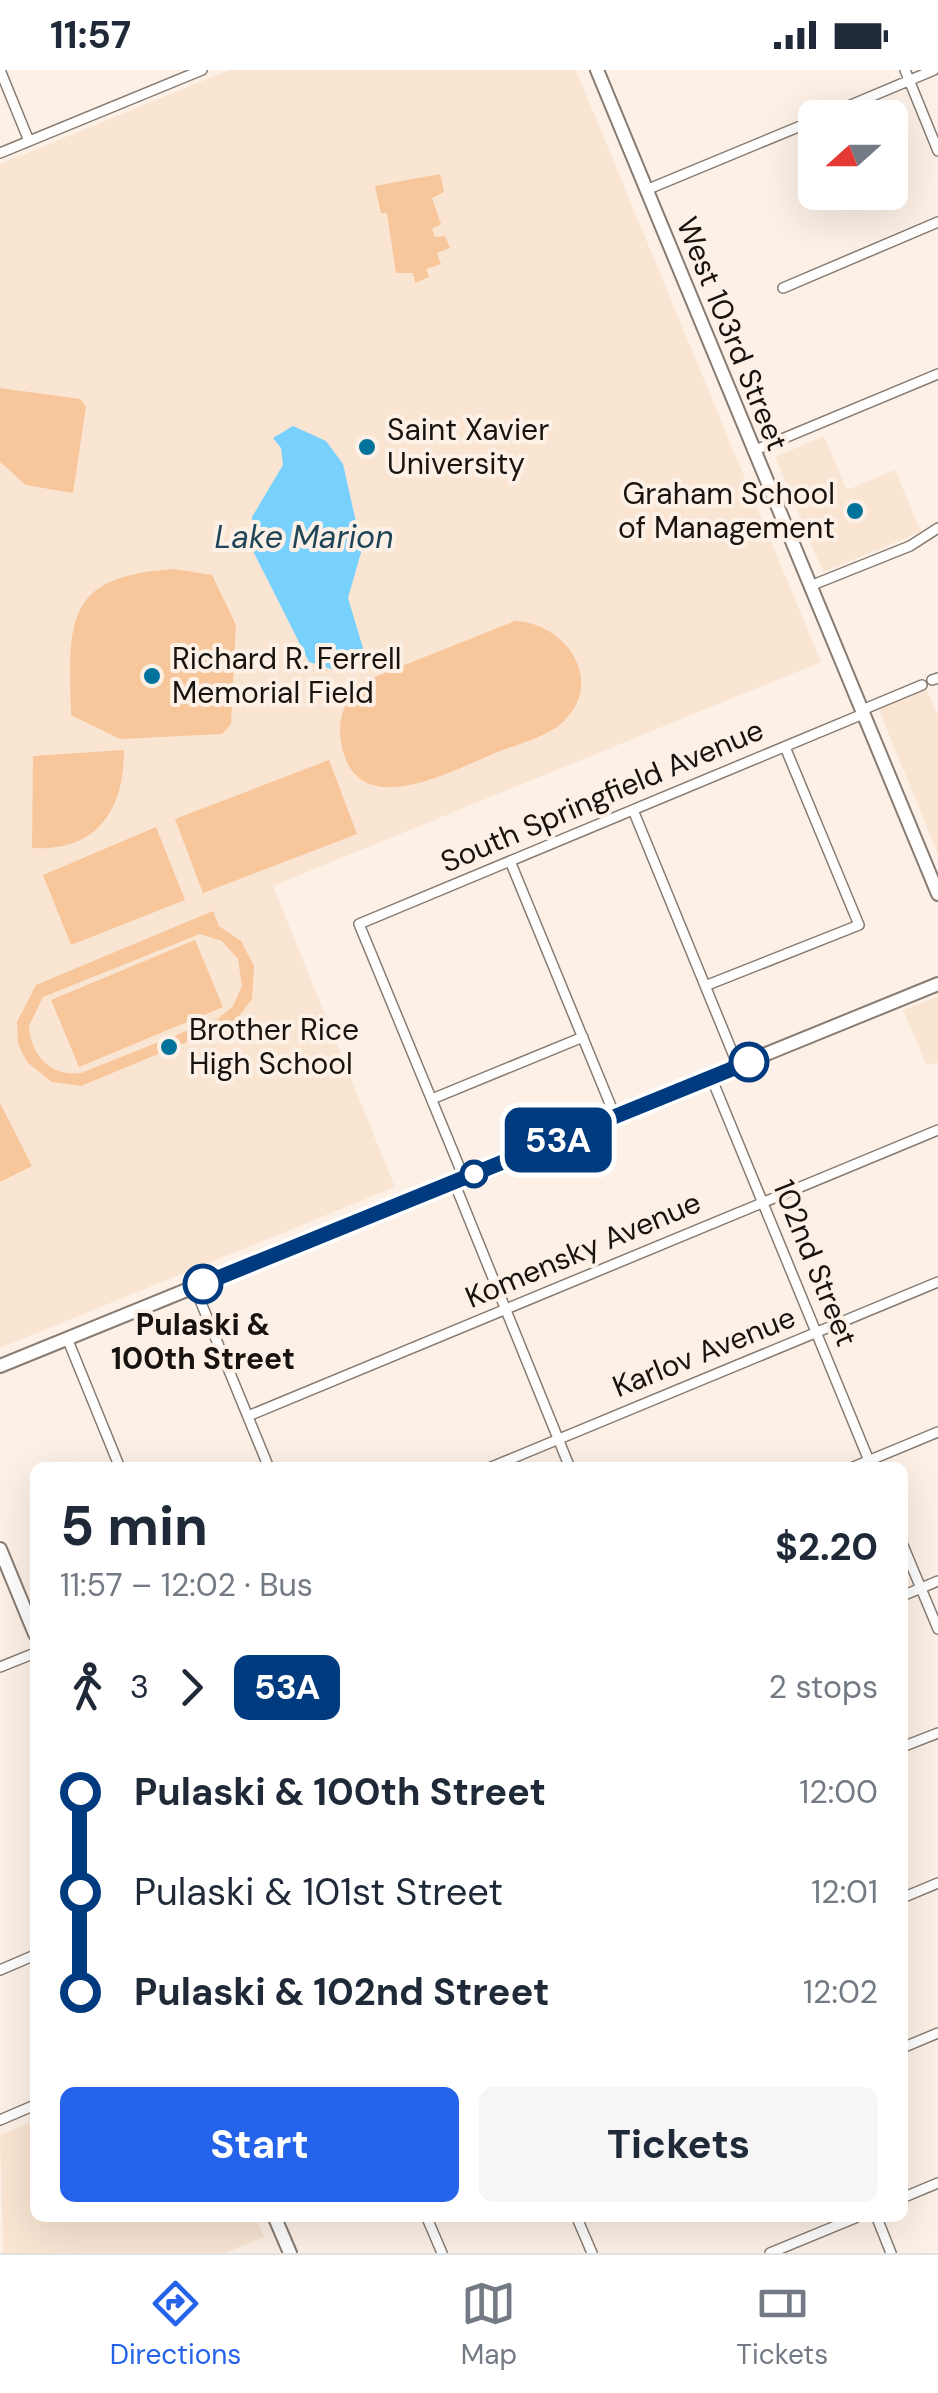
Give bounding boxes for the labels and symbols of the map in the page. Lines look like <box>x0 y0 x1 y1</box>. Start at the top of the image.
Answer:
north arrow <box>798 100 908 210</box>
street label: West 103rd Street <box>668 211 797 456</box>
place label: Saint Xavier University <box>387 410 549 483</box>
marker: Saint Xavier University <box>356 436 378 458</box>
place label: Graham School of Management <box>618 474 835 547</box>
marker: Graham School of Management <box>844 500 866 522</box>
water label: Lake Marion <box>214 516 394 558</box>
place label: Richard R. Ferrell Memorial Field <box>172 639 401 712</box>
marker: Richard R. Ferrell Memorial Field <box>141 665 163 687</box>
street label: South Springfield Avenue <box>434 710 769 881</box>
place label: Brother Rice High School <box>189 1010 359 1083</box>
marker: Brother Rice High School <box>158 1036 180 1058</box>
unlabelled marker <box>730 1043 768 1081</box>
line badge: 53A <box>500 1108 616 1172</box>
unlabelled marker <box>461 1161 487 1187</box>
street label: 102nd Street <box>764 1174 866 1352</box>
street label: Komensky Avenue <box>459 1182 706 1317</box>
marker: Pulaski & 100th Street <box>184 1265 222 1303</box>
street label: Karlov Avenue <box>607 1297 801 1406</box>
place label: Pulaski & 100th Street <box>111 1305 295 1378</box>

